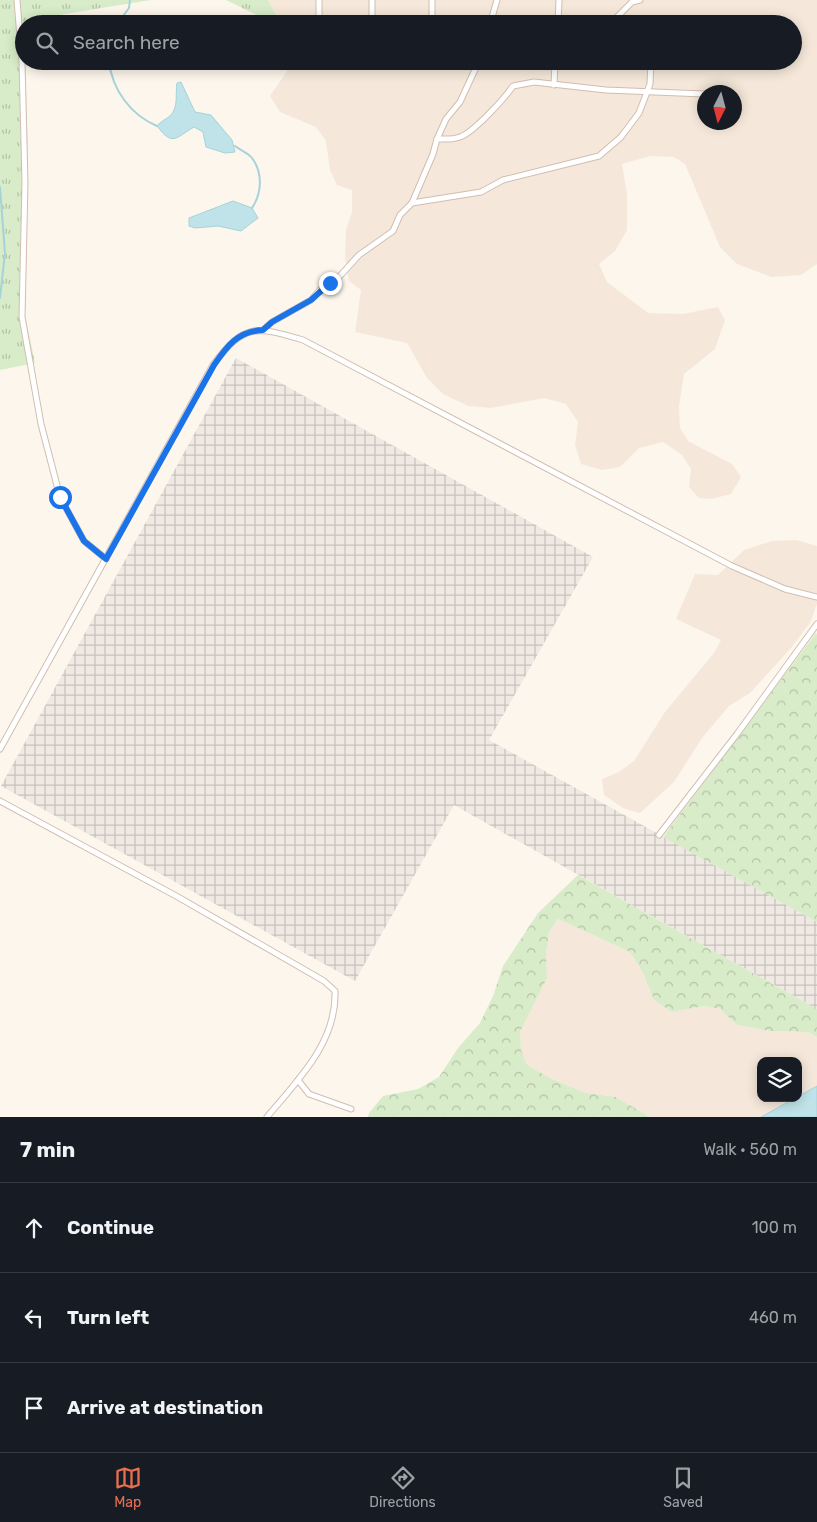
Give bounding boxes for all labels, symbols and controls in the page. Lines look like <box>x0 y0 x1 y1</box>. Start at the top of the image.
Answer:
search box <box>15 15 802 70</box>
icon: search <box>33 29 61 57</box>
text: Search here <box>73 31 180 54</box>
north arrow <box>697 85 742 130</box>
route end <box>319 272 342 295</box>
route start <box>49 486 72 509</box>
map controls <box>757 1057 802 1102</box>
button: layers <box>757 1057 802 1102</box>
text: 7 min <box>20 1137 75 1162</box>
text: Walk · 560 m <box>703 1140 797 1159</box>
icon: ahead <box>20 1214 48 1242</box>
text: Continue <box>67 1216 154 1239</box>
text: 100 m <box>752 1218 797 1237</box>
icon: left <box>20 1304 48 1332</box>
text: Turn left <box>67 1306 149 1329</box>
text: 460 m <box>749 1308 797 1327</box>
icon: arrive <box>20 1394 48 1422</box>
text: Arrive at destination <box>67 1396 263 1419</box>
tab: Map <box>114 1464 142 1511</box>
tab: Directions <box>369 1464 436 1511</box>
tab: Saved <box>663 1464 703 1511</box>

